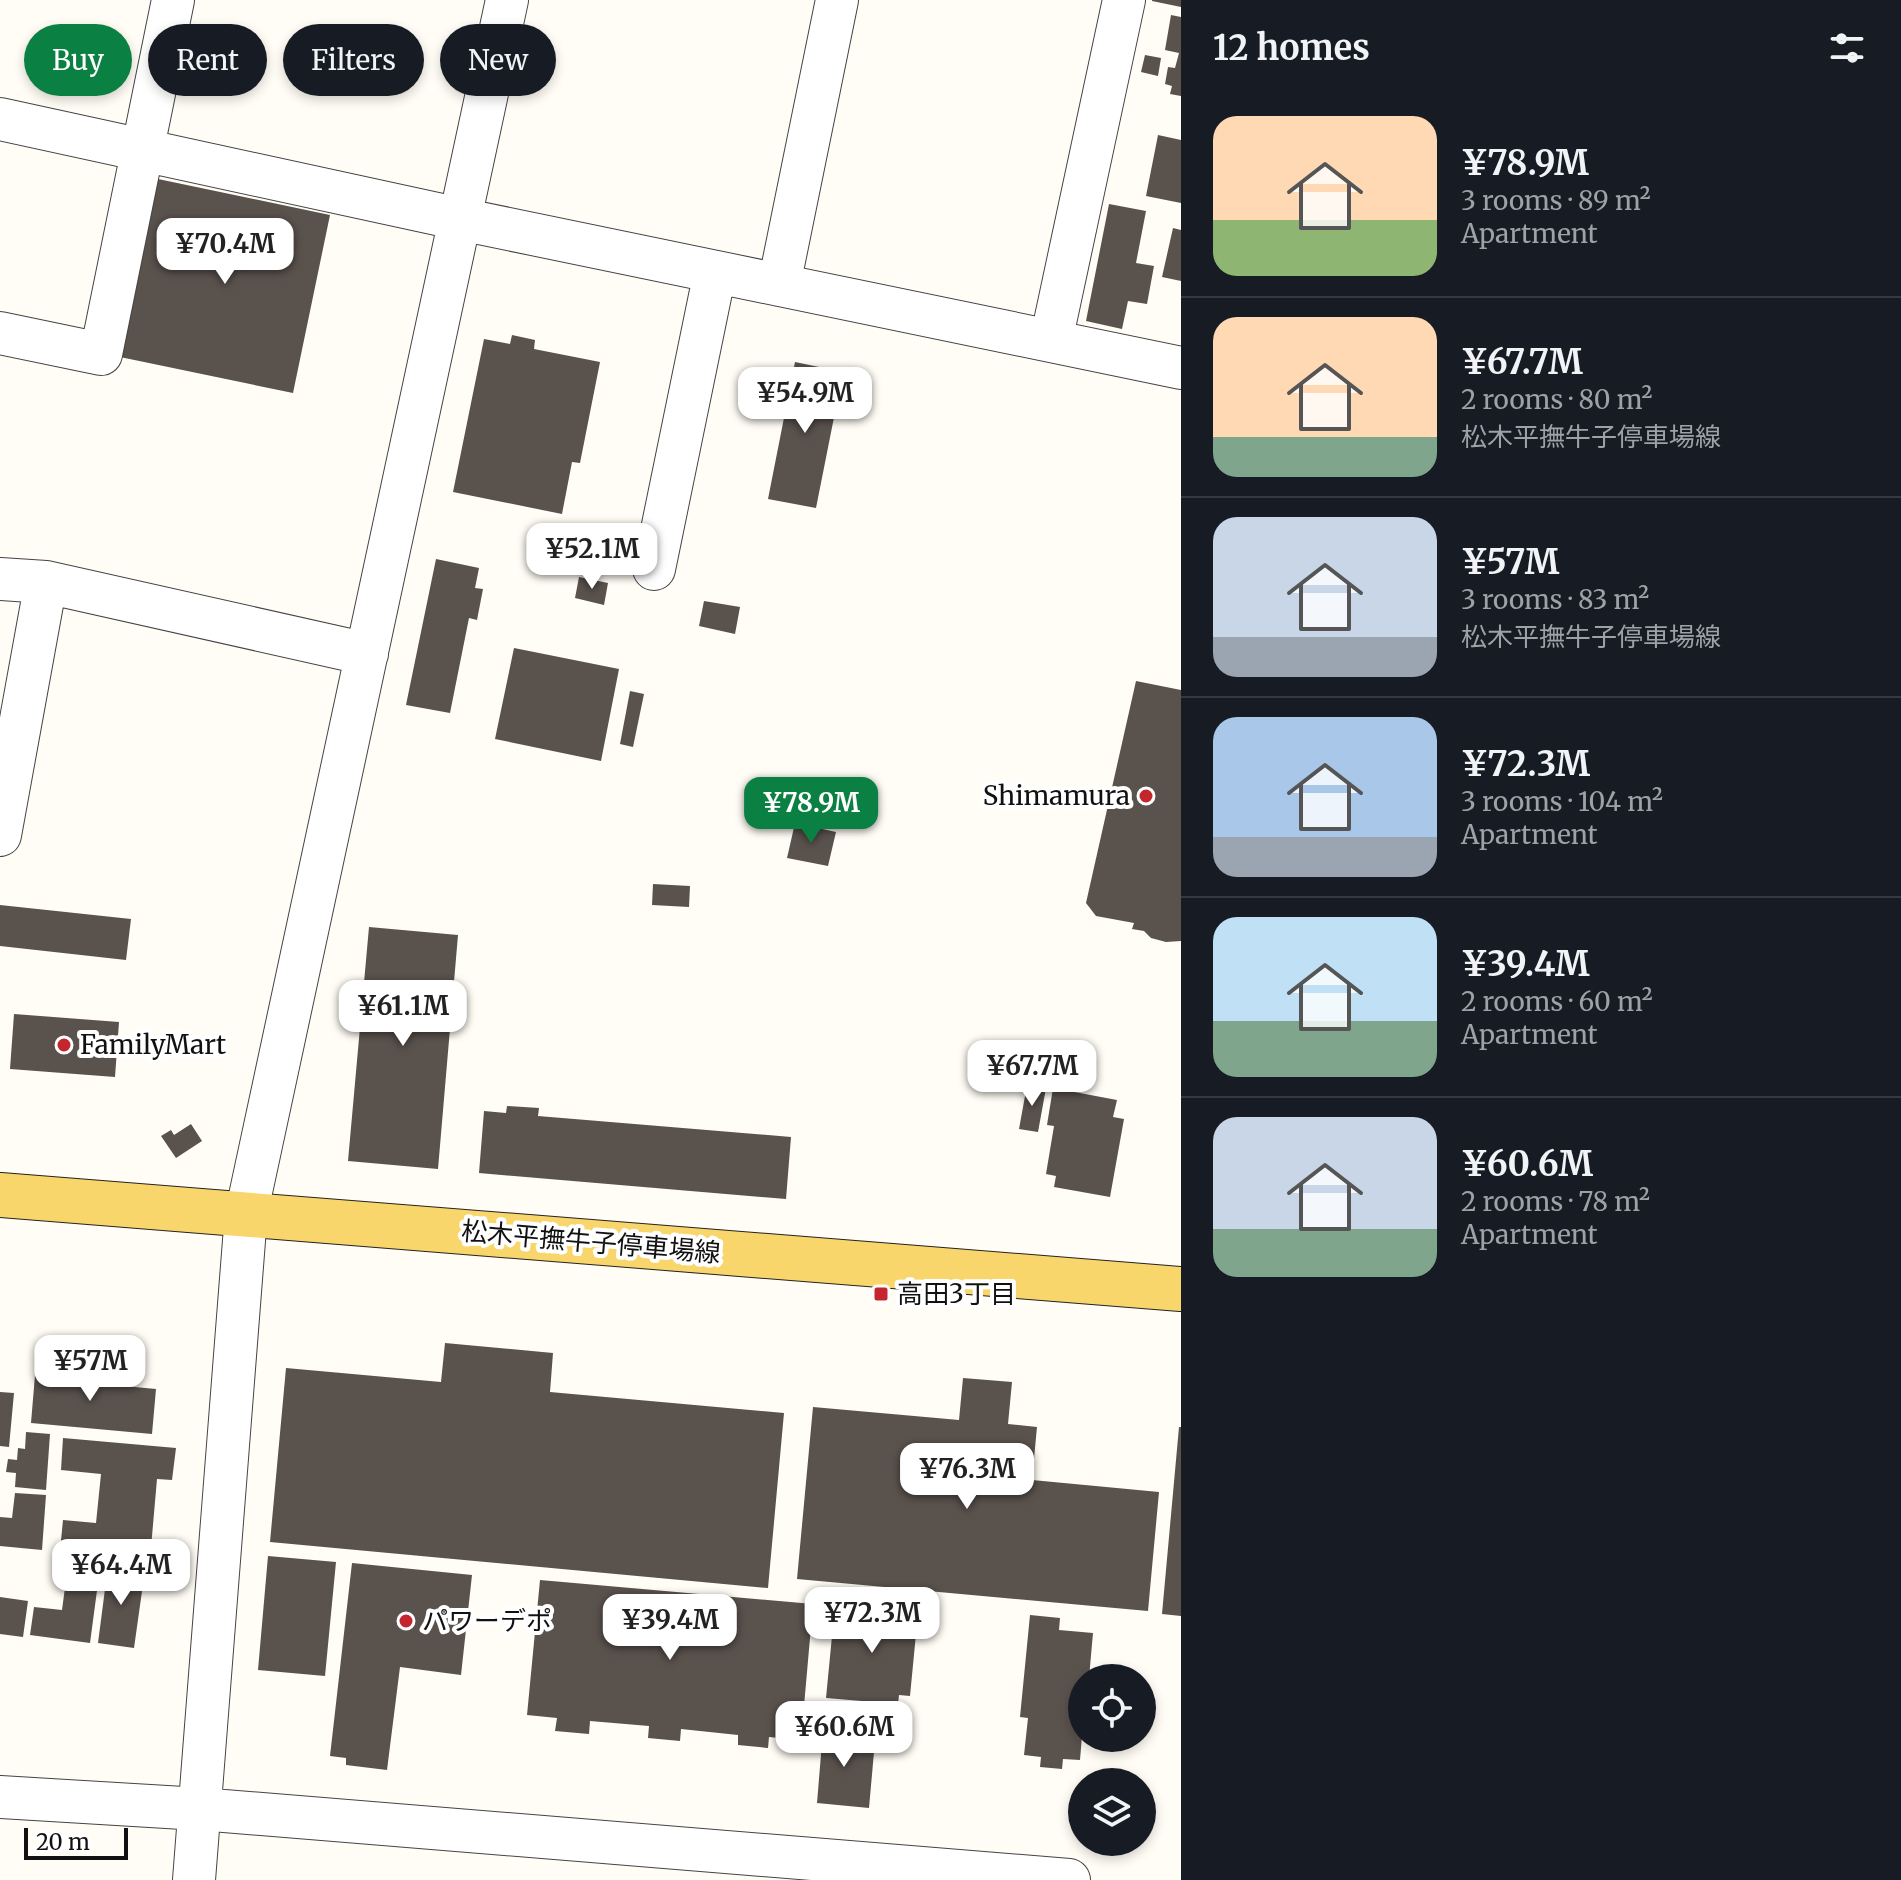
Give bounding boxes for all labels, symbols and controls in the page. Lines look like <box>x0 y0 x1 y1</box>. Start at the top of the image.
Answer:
chip: Buy <box>24 24 132 96</box>
chip: Rent <box>148 24 267 96</box>
chip: Filters <box>283 24 424 96</box>
chip: New <box>440 24 556 96</box>
icon: filters <box>1825 26 1869 70</box>
text: 12 homes <box>1213 27 1370 69</box>
text: ¥78.9M <box>1461 142 1589 184</box>
icon: home <box>1277 148 1373 244</box>
text: 3 rooms · 89 m² <box>1461 184 1651 217</box>
text: Apartment <box>1461 217 1598 250</box>
pin: ¥70.4M <box>160 218 290 286</box>
text: ¥70.4M <box>175 227 275 260</box>
text: ¥67.7M <box>1461 341 1583 383</box>
icon: home <box>1277 349 1373 445</box>
pin: ¥54.9M <box>740 367 870 435</box>
text: ¥54.9M <box>756 376 854 409</box>
text: 2 rooms · 80 m² <box>1461 383 1652 416</box>
text: 松木平撫牛子停車場線 <box>1461 420 1721 453</box>
pin: ¥52.1M <box>527 523 657 591</box>
text: ¥52.1M <box>544 532 640 565</box>
text: ¥57M <box>1461 541 1559 583</box>
icon: home <box>1277 549 1373 645</box>
text: 3 rooms · 83 m² <box>1461 583 1649 616</box>
text: 松木平撫牛子停車場線 <box>1461 620 1721 653</box>
text: ¥72.3M <box>1461 743 1590 785</box>
icon: home <box>1277 749 1373 845</box>
pin: ¥78.9M <box>746 777 876 845</box>
place label: Shimamura <box>983 779 1130 812</box>
text: 3 rooms · 104 m² <box>1461 785 1663 818</box>
text: ¥78.9M <box>762 786 860 819</box>
marker: Shimamura <box>1137 787 1155 805</box>
text: Apartment <box>1461 818 1598 851</box>
text: ¥39.4M <box>1461 943 1590 985</box>
icon: home <box>1277 949 1373 1045</box>
pin: ¥61.1M <box>338 980 468 1048</box>
text: 2 rooms · 60 m² <box>1461 985 1653 1018</box>
text: ¥61.1M <box>357 989 449 1022</box>
text: Apartment <box>1461 1018 1598 1051</box>
place label: FamilyMart <box>80 1028 226 1061</box>
marker: FamilyMart <box>55 1036 73 1054</box>
pin: ¥67.7M <box>967 1040 1097 1108</box>
text: ¥67.7M <box>985 1049 1079 1082</box>
text: ¥60.6M <box>1461 1143 1593 1185</box>
icon: home <box>1277 1149 1373 1245</box>
text: 2 rooms · 78 m² <box>1461 1185 1650 1218</box>
street label: 松木平撫牛子停車場線 <box>460 1214 722 1269</box>
text: Apartment <box>1461 1218 1598 1251</box>
place label: 高田3丁目 <box>897 1277 1016 1310</box>
marker: 高田3丁目 <box>872 1285 890 1303</box>
pin: ¥57M <box>43 1335 137 1403</box>
text: ¥57M <box>52 1344 128 1377</box>
pin: ¥76.3M <box>902 1443 1032 1511</box>
text: ¥76.3M <box>918 1452 1016 1485</box>
pin: ¥64.4M <box>56 1539 186 1607</box>
text: ¥64.4M <box>70 1548 172 1581</box>
pin: ¥72.3M <box>807 1587 937 1655</box>
pin: ¥39.4M <box>605 1594 735 1662</box>
text: ¥72.3M <box>823 1596 921 1629</box>
text: ¥39.4M <box>621 1603 719 1636</box>
place label: パワーデポ <box>422 1604 552 1637</box>
marker: パワーデポ <box>397 1612 415 1630</box>
map controls <box>1068 1664 1156 1856</box>
button: locate <box>1068 1664 1156 1752</box>
pin: ¥60.6M <box>779 1701 909 1769</box>
text: ¥60.6M <box>793 1710 895 1743</box>
button: layers <box>1068 1768 1156 1856</box>
scale bar <box>24 1824 128 1860</box>
text: 20 m <box>36 1828 90 1856</box>

